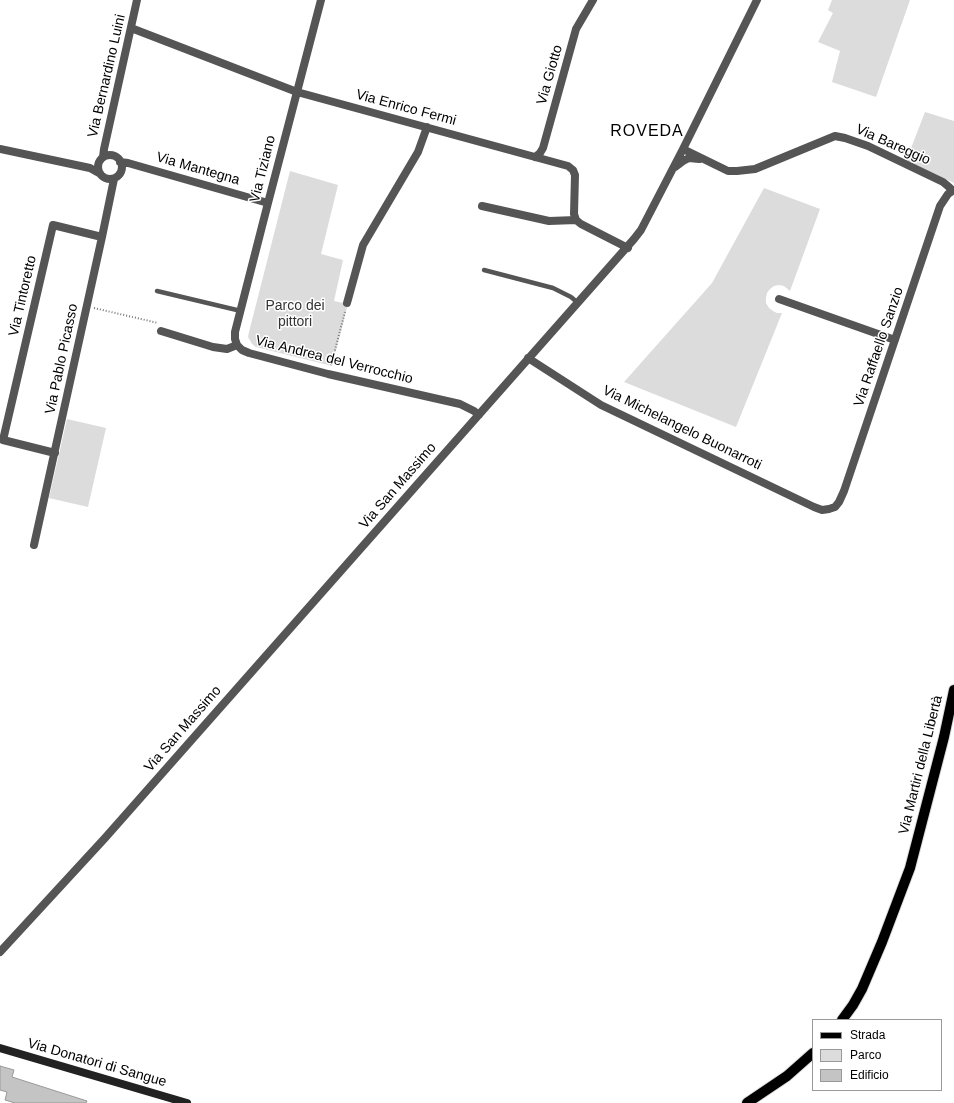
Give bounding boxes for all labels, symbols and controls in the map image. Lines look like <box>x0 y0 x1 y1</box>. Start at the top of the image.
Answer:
street label: Via Bernardino Luini <box>85 13 129 139</box>
street label: Via Giotto <box>533 43 567 107</box>
street label: Via Enrico Fermi <box>354 87 458 129</box>
street label: Via Bareggio <box>853 121 933 169</box>
district label: ROVEDA <box>610 122 684 142</box>
street label: Via Tiziano <box>247 134 279 204</box>
street label: Via Mantegna <box>154 149 242 189</box>
street label: Via Tintoretto <box>6 254 40 338</box>
street label: Via Raffaello Sanzio <box>851 285 907 409</box>
park label: Parco dei pittori <box>265 298 325 330</box>
street label: Via Pablo Picasso <box>42 302 82 416</box>
street label: Via Andrea del Verrocchio <box>254 332 414 388</box>
street label: Via Michelangelo Buonarroti <box>600 382 764 474</box>
street label: Via San Massimo <box>356 439 440 533</box>
street label: Via San Massimo <box>141 682 225 776</box>
street label: Via Martiri della Libertà <box>896 694 946 836</box>
legend <box>812 1019 942 1091</box>
text: Strada <box>850 1028 885 1042</box>
street label: Via Donatori di Sangue <box>26 1035 168 1091</box>
text: Parco <box>850 1048 881 1062</box>
text: Edificio <box>850 1068 889 1082</box>

